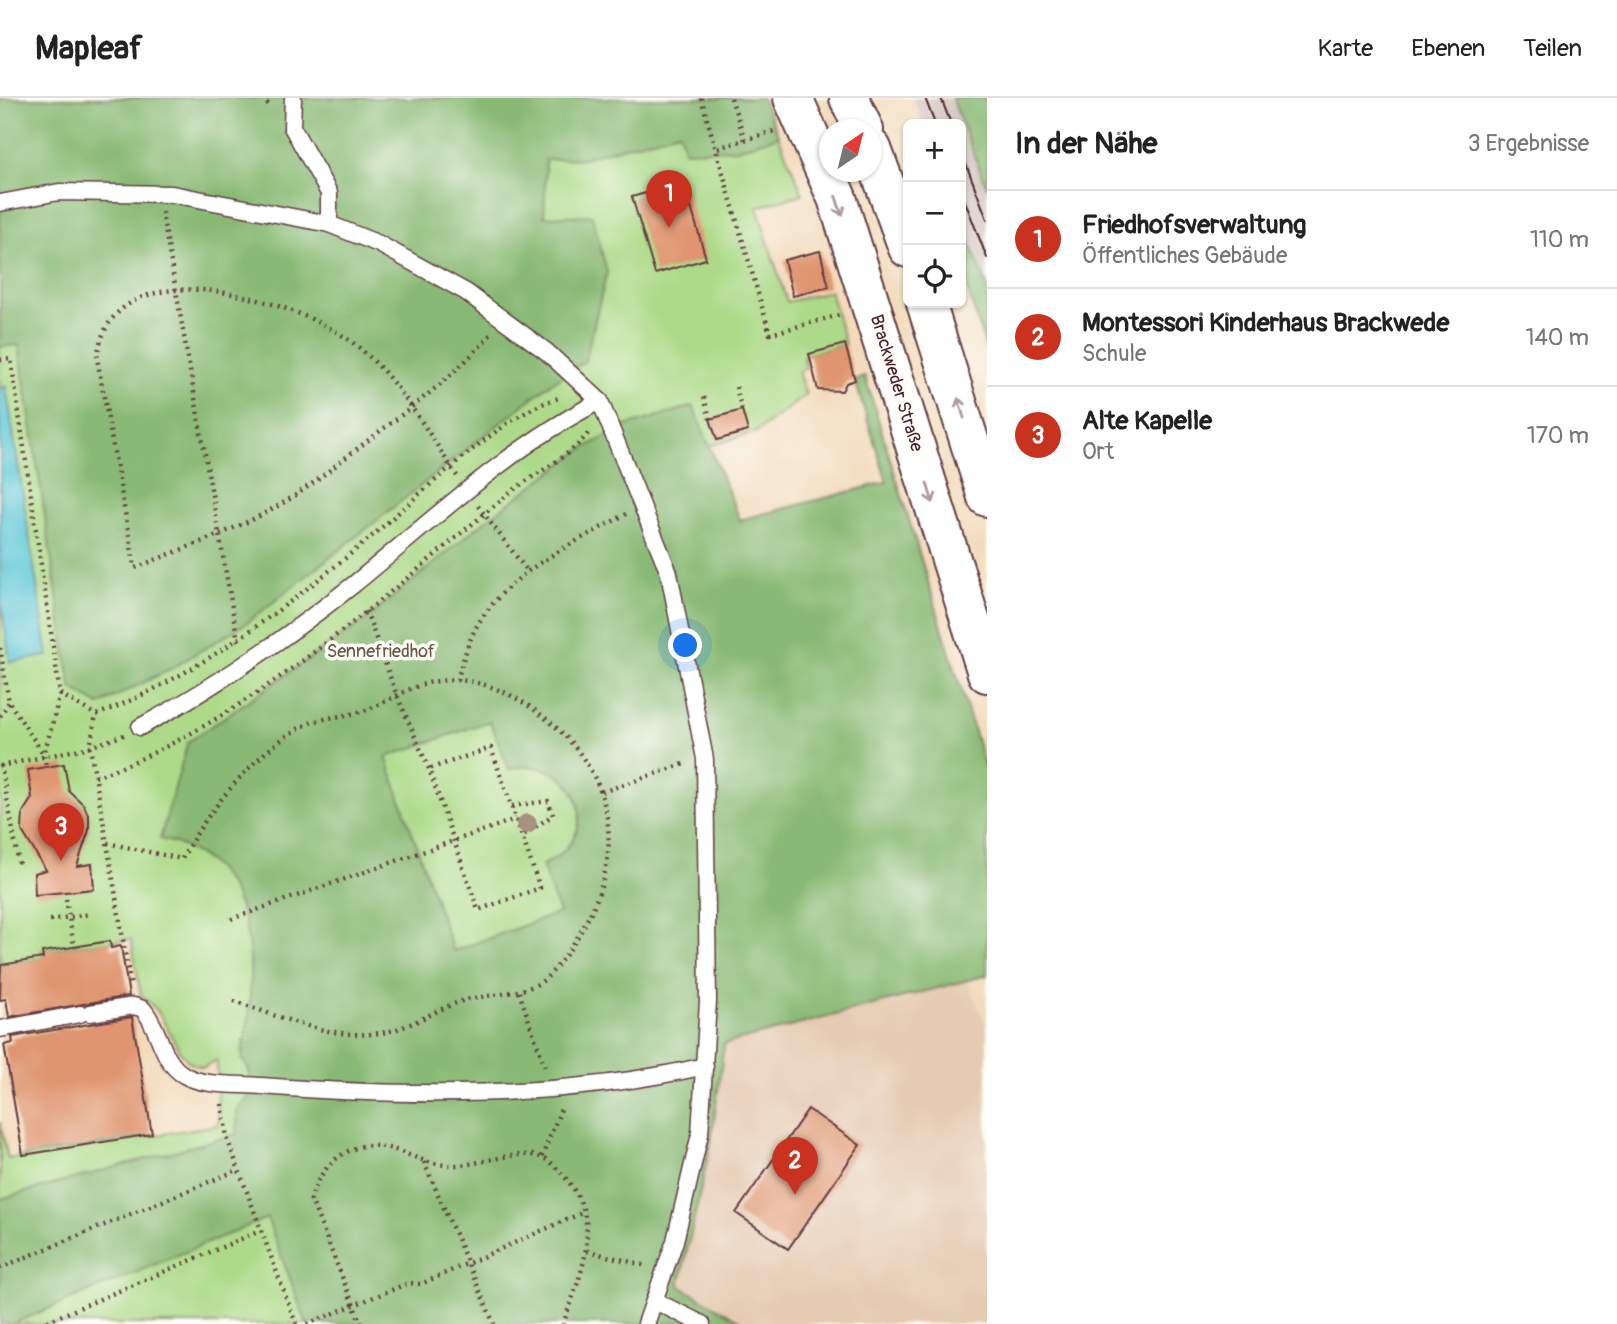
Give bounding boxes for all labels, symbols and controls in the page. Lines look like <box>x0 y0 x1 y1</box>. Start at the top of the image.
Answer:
text: Mapleaf <box>35 28 143 69</box>
text: Karte <box>1318 34 1373 63</box>
text: Ebenen <box>1411 34 1485 63</box>
text: Teilen <box>1523 34 1582 63</box>
north arrow <box>819 119 882 182</box>
map controls <box>903 119 966 308</box>
button: + <box>903 119 966 182</box>
text: In der Nähe <box>1015 125 1157 162</box>
text: 3 Ergebnisse <box>1468 129 1589 158</box>
pin: 1 <box>646 170 692 228</box>
button: − <box>903 182 966 245</box>
one-way arrow <box>834 194 846 216</box>
text: Friedhofsverwaltung <box>1082 209 1306 241</box>
text: 1 <box>1034 225 1043 254</box>
text: 110 m <box>1530 225 1589 254</box>
text: Öffentliches Gebäude <box>1082 241 1287 270</box>
button: locate <box>903 245 966 308</box>
text: Montessori Kinderhaus Brackwede <box>1082 307 1449 339</box>
street label: Brackweder Straße <box>865 312 928 455</box>
text: 2 <box>1032 323 1044 352</box>
text: 140 m <box>1526 323 1589 352</box>
text: Schule <box>1082 339 1146 368</box>
one-way arrow <box>953 397 966 419</box>
text: Alte Kapelle <box>1082 405 1212 437</box>
text: 3 <box>1032 421 1044 450</box>
text: 170 m <box>1527 421 1589 450</box>
text: Ort <box>1082 437 1114 466</box>
one-way arrow <box>925 481 938 503</box>
your location <box>668 628 702 662</box>
park label: Sennefriedhof <box>327 640 436 663</box>
pin: 3 <box>38 803 84 861</box>
pin: 2 <box>772 1137 818 1195</box>

